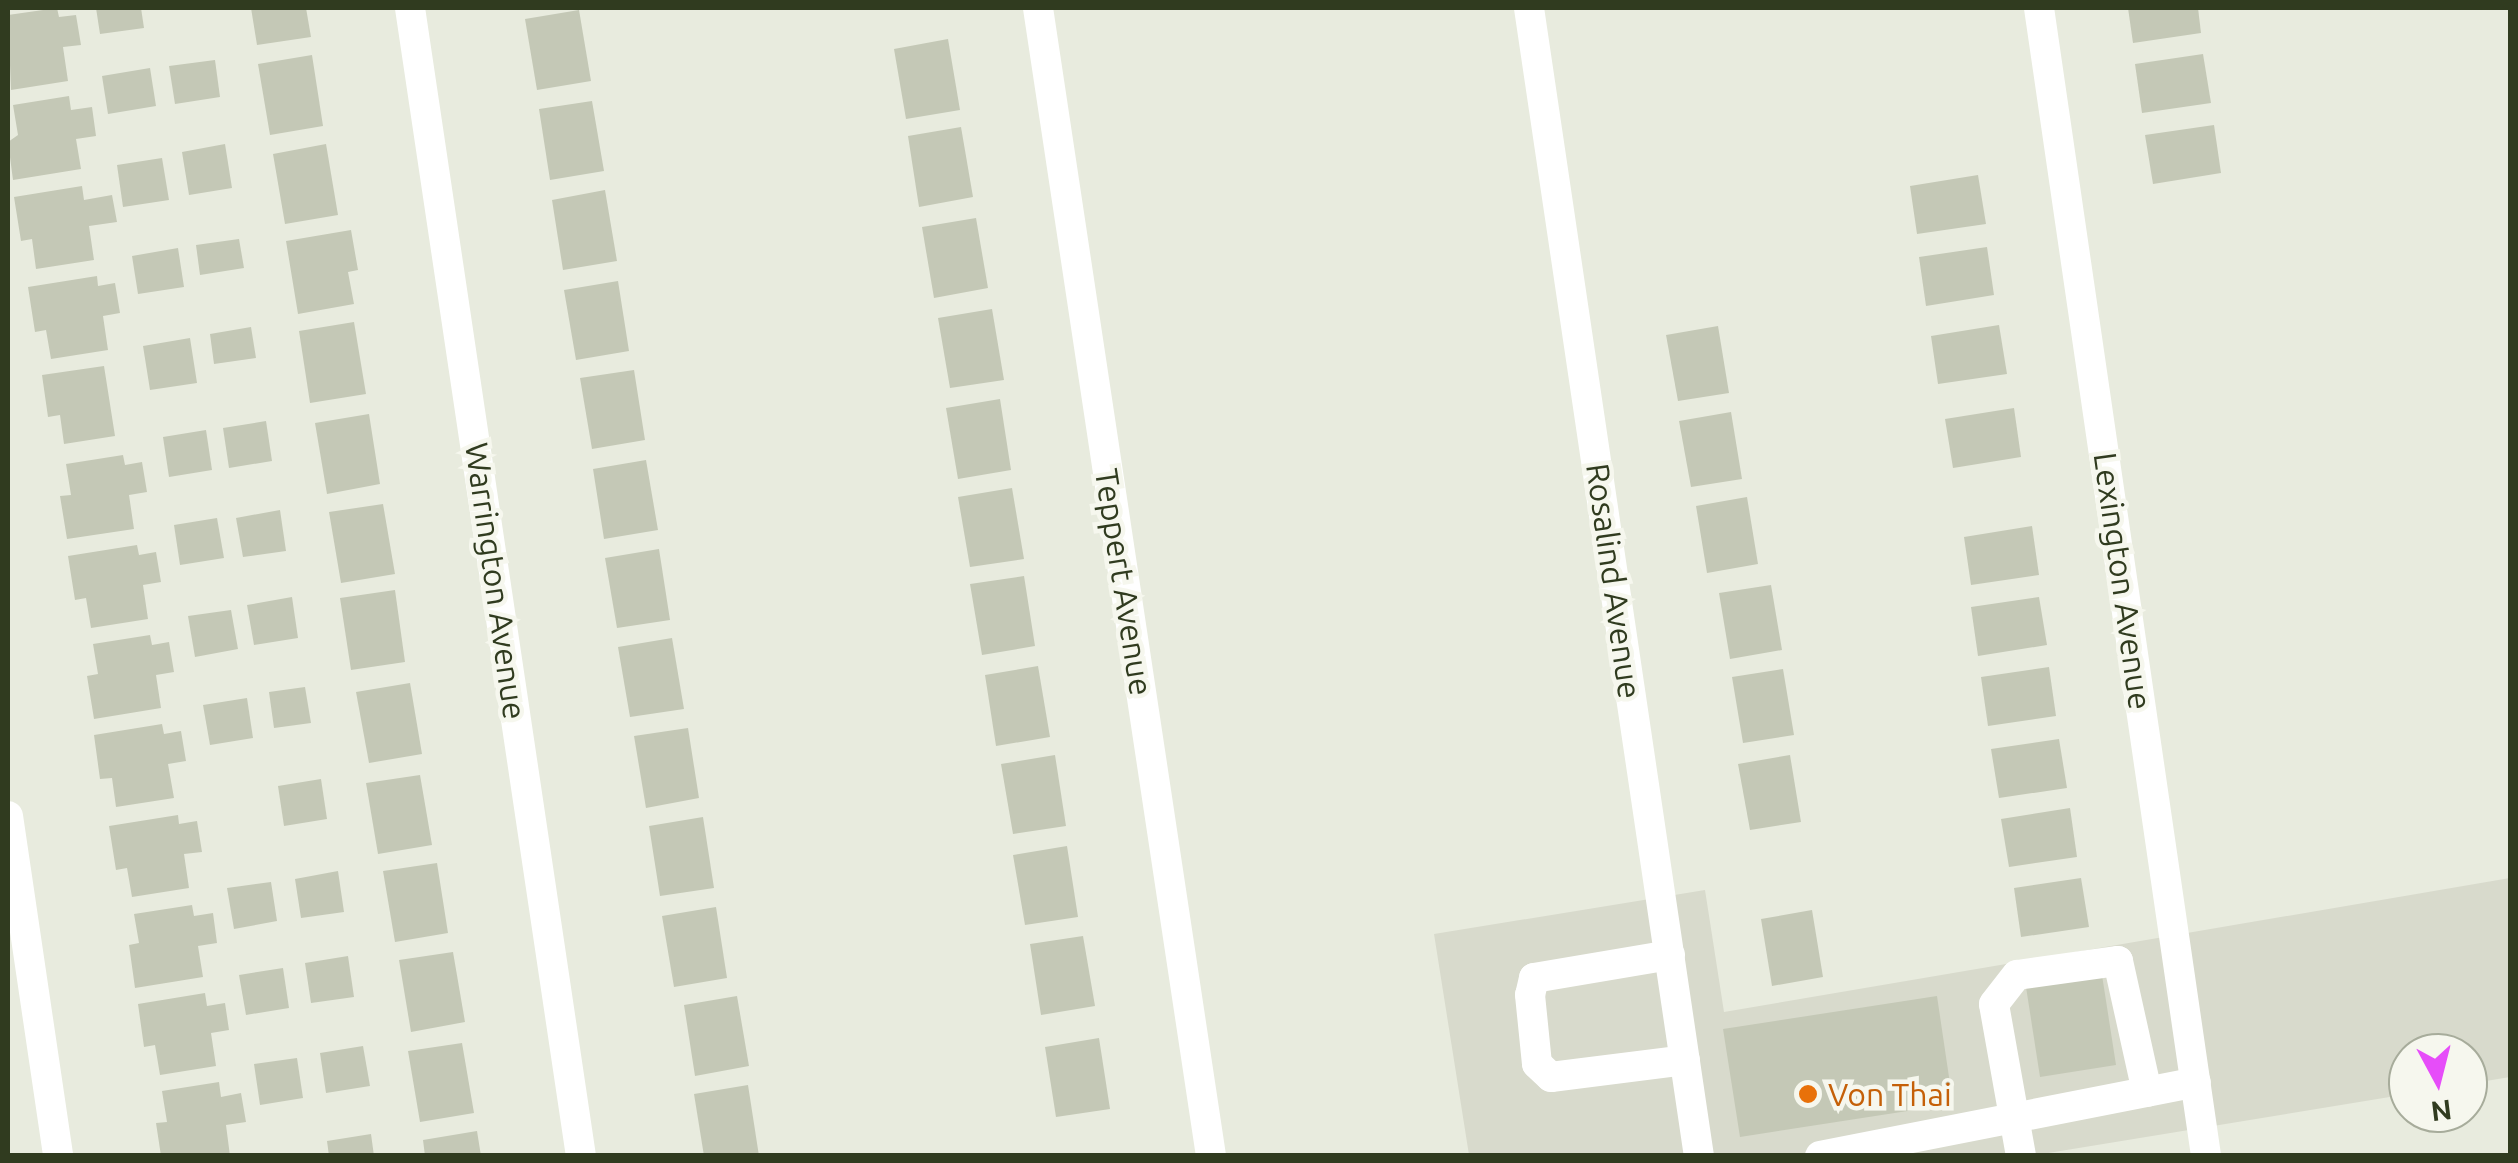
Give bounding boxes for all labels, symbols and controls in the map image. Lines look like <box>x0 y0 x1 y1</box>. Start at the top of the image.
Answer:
street label: Warrington Avenue <box>458 440 534 722</box>
street label: Lexington Avenue <box>2086 450 2160 712</box>
street label: Rosalind Avenue <box>1578 461 1650 701</box>
street label: Teppert Avenue <box>1087 466 1161 698</box>
north arrow <box>2388 1033 2488 1133</box>
place label: Von Thai <box>1828 1075 1952 1113</box>
marker: Von Thai <box>1797 1083 1819 1105</box>
text: N <box>2429 1095 2454 1128</box>

